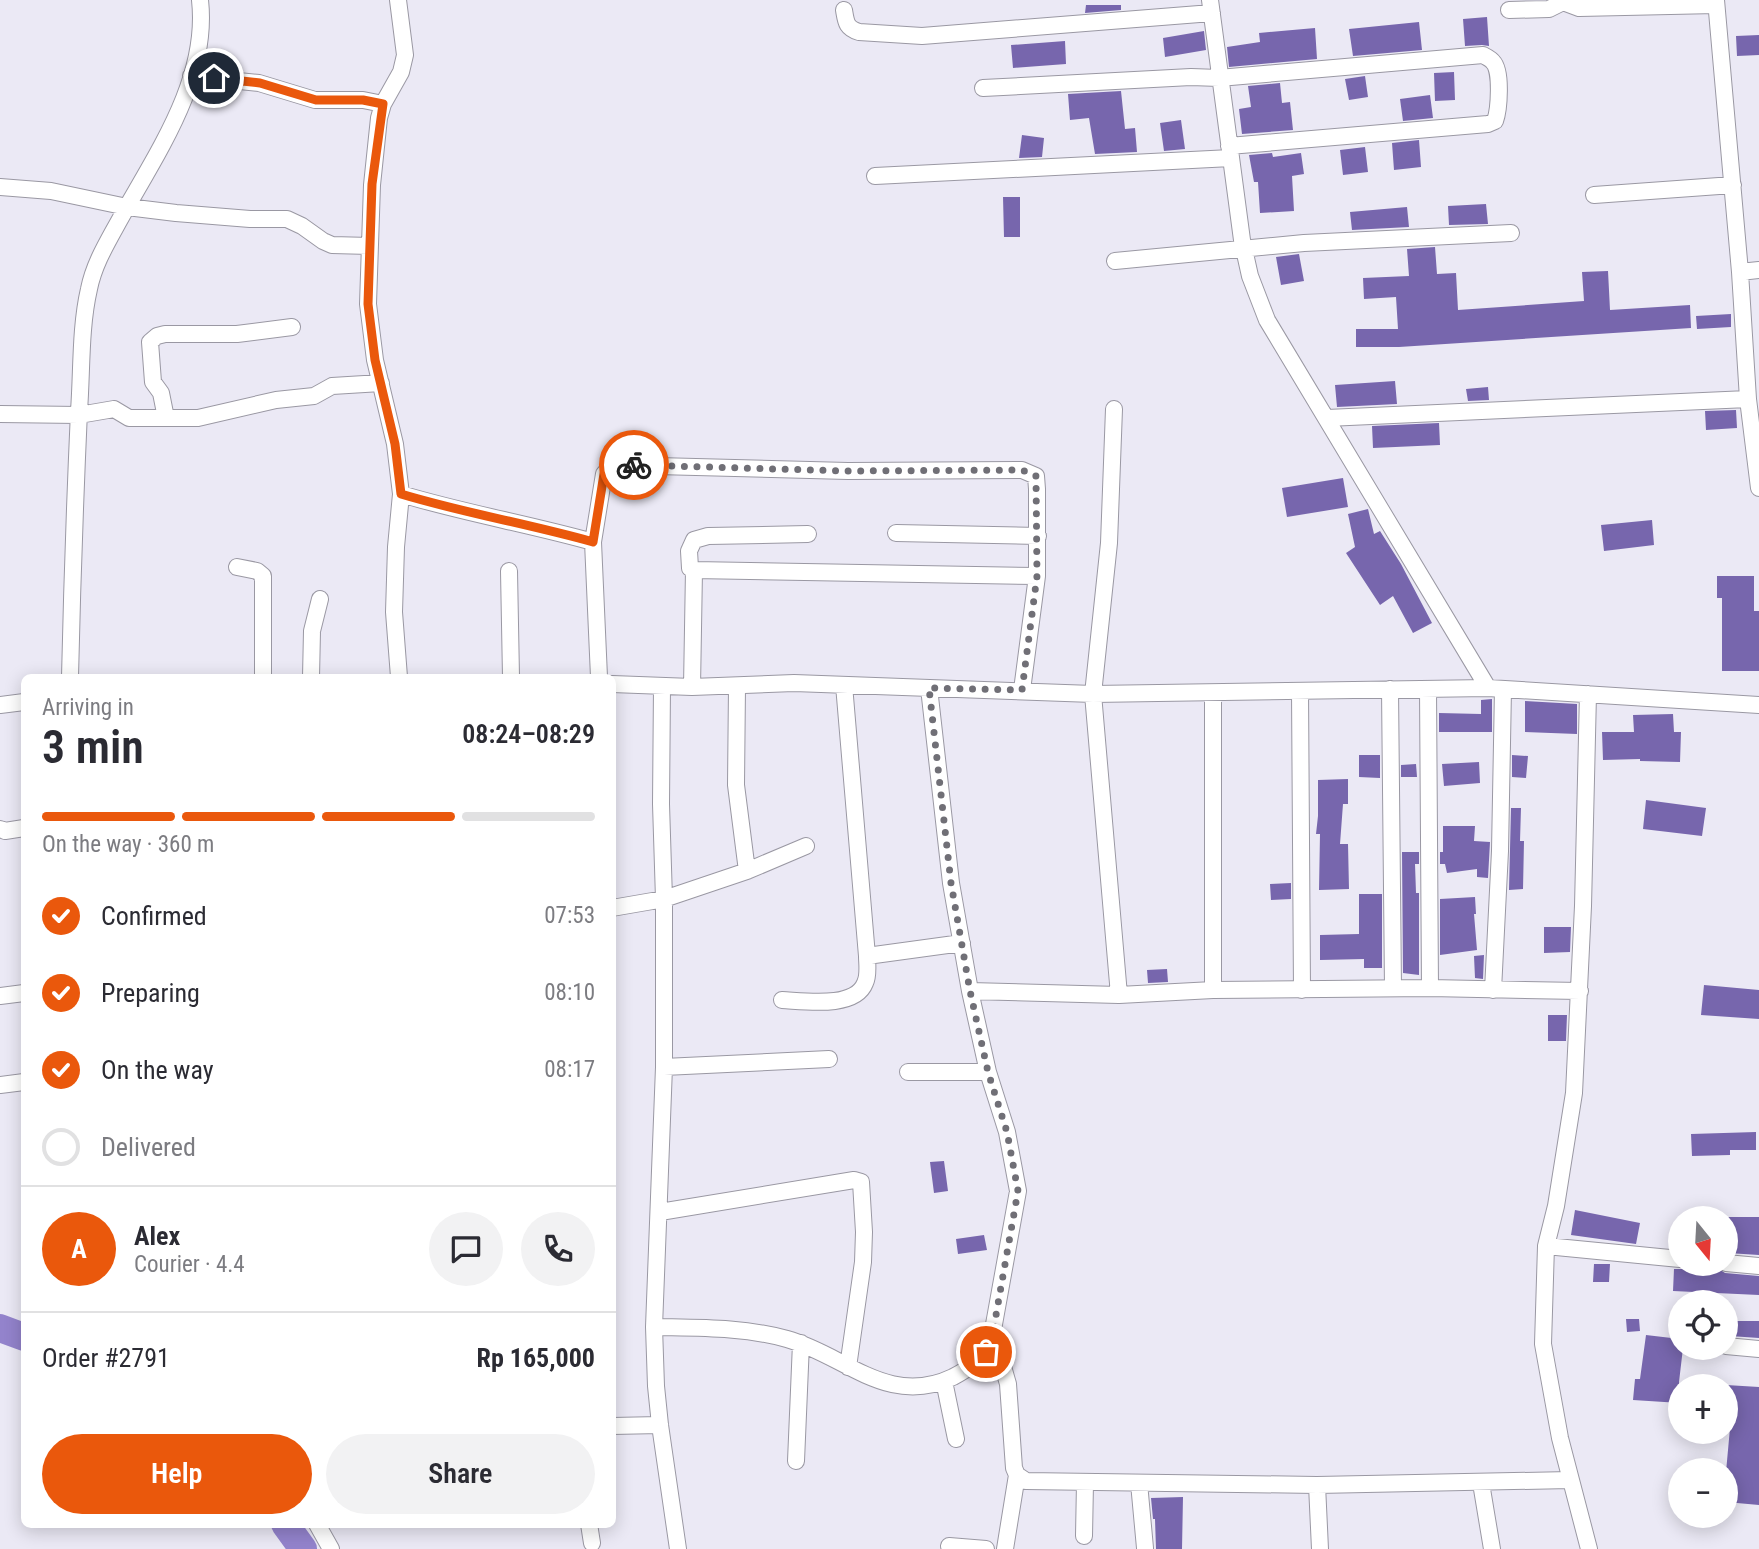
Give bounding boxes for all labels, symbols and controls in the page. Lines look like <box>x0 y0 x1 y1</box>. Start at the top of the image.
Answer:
pin <box>184 48 244 108</box>
icon: home <box>195 59 233 97</box>
courier <box>599 430 669 500</box>
icon: bike <box>615 446 653 484</box>
text: Arriving in <box>42 694 134 721</box>
text: 08:24–08:29 <box>462 719 595 749</box>
text: 3 min <box>42 720 144 774</box>
text: On the way · 360 m <box>42 831 214 858</box>
icon: check <box>42 897 80 935</box>
text: Confirmed <box>101 901 207 931</box>
text: 07:53 <box>544 902 595 929</box>
icon: check <box>42 974 80 1012</box>
text: Preparing <box>101 978 200 1008</box>
text: 08:10 <box>544 979 595 1006</box>
icon: check <box>42 1051 80 1089</box>
text: On the way <box>101 1055 214 1085</box>
text: 08:17 <box>544 1056 595 1083</box>
text: Delivered <box>101 1132 196 1162</box>
north arrow <box>1668 1206 1738 1276</box>
map controls <box>1668 1206 1738 1528</box>
button: chat <box>429 1212 503 1286</box>
button: phone <box>521 1212 595 1286</box>
text: Alex <box>134 1221 180 1251</box>
text: A <box>71 1234 87 1264</box>
text: Courier · 4.4 <box>134 1251 245 1278</box>
button: locate <box>1668 1290 1738 1360</box>
pin <box>956 1322 1016 1382</box>
icon: bag <box>967 1333 1005 1371</box>
text: Order #2791 <box>42 1343 170 1373</box>
text: Rp 165,000 <box>477 1343 595 1373</box>
button: + <box>1668 1374 1738 1444</box>
button: Help <box>42 1434 312 1514</box>
button: Share <box>326 1434 595 1514</box>
button: − <box>1668 1458 1738 1528</box>

